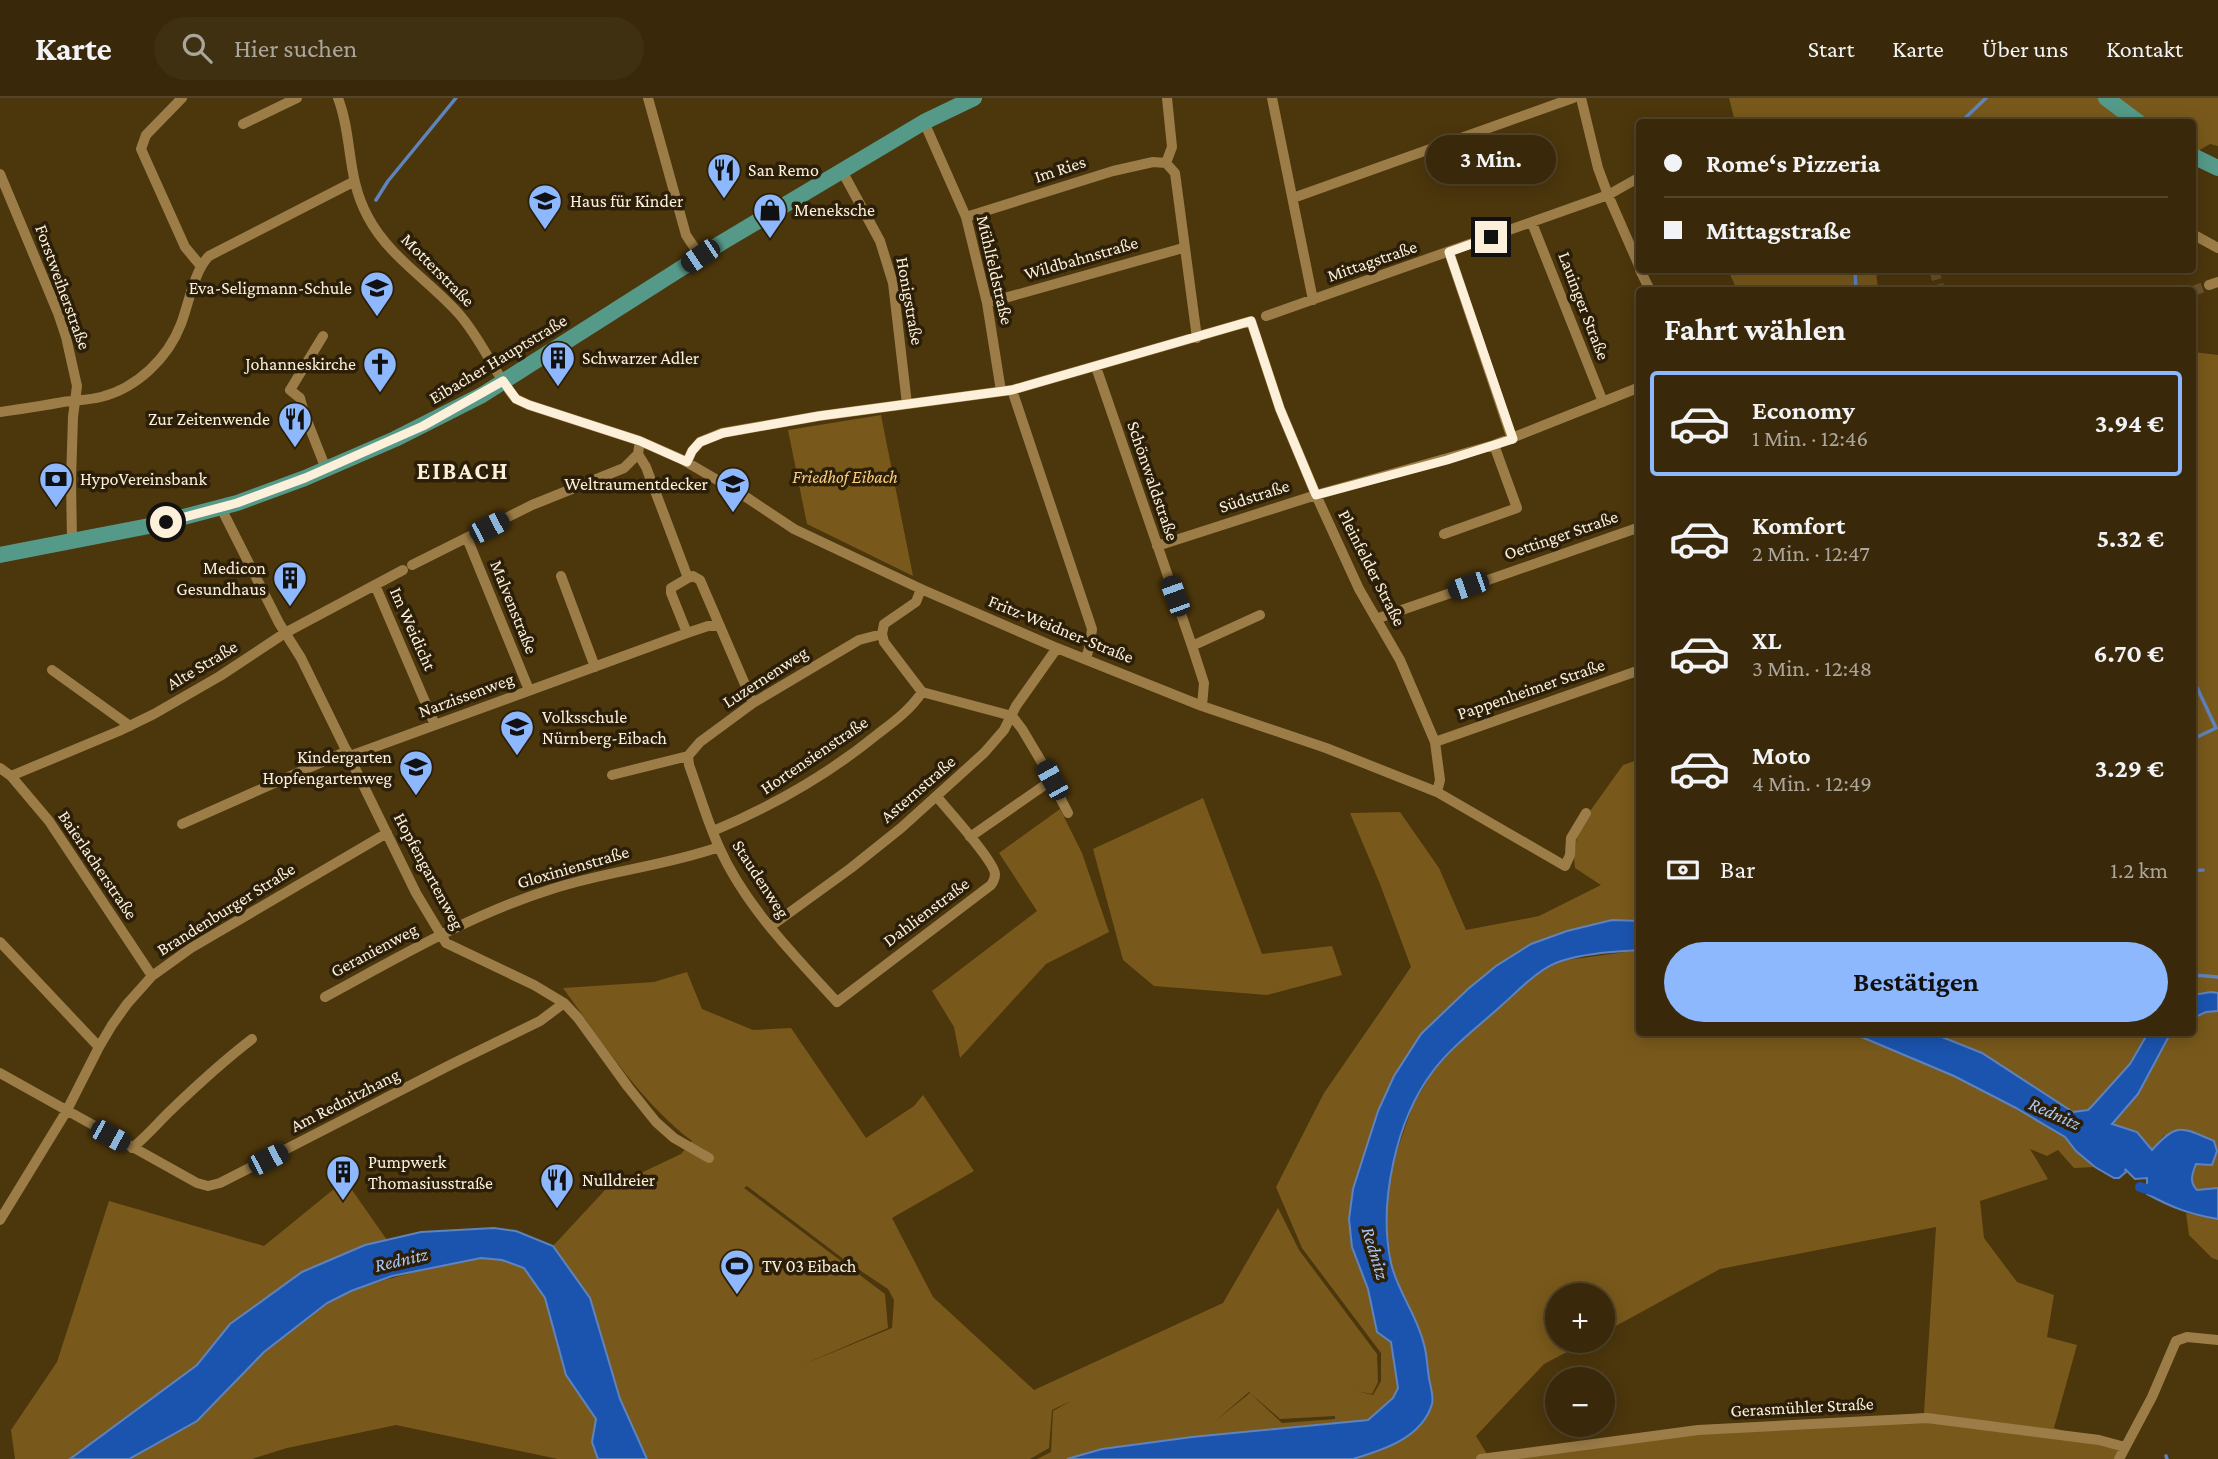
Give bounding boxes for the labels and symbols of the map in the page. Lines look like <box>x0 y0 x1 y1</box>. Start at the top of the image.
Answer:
callout: 3 Min. <box>1426 136 1556 184</box>
restaurant icon: San Remo <box>705 151 743 200</box>
street label: Im Ries <box>1032 151 1088 187</box>
place label: San Remo <box>748 160 819 180</box>
school or university icon: Haus für Kinder <box>526 182 564 231</box>
place label: Haus für Kinder <box>570 191 684 211</box>
shop icon: Meneksche <box>751 191 789 240</box>
place label: Meneksche <box>794 200 875 220</box>
street label: Mühlfeldstraße <box>973 213 1017 327</box>
route end <box>1475 221 1507 253</box>
street label: Forstweiherstraße <box>31 222 95 352</box>
street label: Motterstraße <box>397 229 479 311</box>
street label: Wildbahnstraße <box>1022 232 1140 284</box>
car <box>677 236 724 276</box>
street label: Mittagstraße <box>1324 236 1420 286</box>
street label: Lauinger Straße <box>1554 249 1614 363</box>
street label: Honigstraße <box>892 255 928 347</box>
school or university icon: Eva-Seligmann-Schule <box>358 269 396 318</box>
place label: Eva-Seligmann-Schule <box>189 278 352 298</box>
street label: Eibacher Hauptstraße <box>426 310 571 408</box>
building icon: Schwarzer Adler <box>539 339 577 388</box>
church icon: Johanneskirche <box>361 345 399 394</box>
place label: Schwarzer Adler <box>582 348 700 368</box>
place label: Johanneskirche <box>243 354 356 374</box>
restaurant icon: Zur Zeitenwende <box>276 400 314 449</box>
place label: Zur Zeitenwende <box>148 409 270 429</box>
street label: Schönwaldstraße <box>1123 419 1183 543</box>
district label: EIBACH <box>417 457 509 484</box>
bank icon: HypoVereinsbank <box>37 460 75 509</box>
school or university icon: Weltraumentdecker <box>714 465 752 514</box>
park label: Friedhof Eibach <box>792 467 898 487</box>
place label: HypoVereinsbank <box>80 469 207 489</box>
place label: Weltraumentdecker <box>564 474 709 494</box>
street label: Südstraße <box>1216 475 1292 517</box>
route start <box>150 506 182 538</box>
street label: Oettinger Straße <box>1501 506 1621 564</box>
street label: Pleinfelder Straße <box>1334 507 1410 630</box>
car <box>466 508 513 546</box>
street label: Malvenstraße <box>486 557 542 657</box>
place label: Medicon Gesundhaus <box>176 558 266 599</box>
building icon: Medicon Gesundhaus <box>271 559 309 608</box>
car <box>1445 569 1492 603</box>
car <box>1158 573 1193 619</box>
street label: Im Weidicht <box>386 584 441 675</box>
street label: Fritz-Weidner-Straße <box>986 591 1137 667</box>
street label: Alte Straße <box>163 636 241 694</box>
street label: Luzernenweg <box>719 642 811 712</box>
street label: Pappenheimer Straße <box>1455 654 1607 724</box>
street label: Narzissenweg <box>416 668 517 722</box>
place label: Volksschule Nürnberg-Eibach <box>542 707 667 748</box>
school or university icon: Volksschule Nürnberg-Eibach <box>498 708 536 757</box>
street label: Hortensienstraße <box>756 712 872 798</box>
place label: Kindergarten Hopfengartenweg <box>263 747 392 788</box>
school or university icon: Kindergarten Hopfengartenweg <box>397 748 435 797</box>
street label: Asternstraße <box>877 751 960 827</box>
car <box>1033 757 1072 803</box>
street label: Baierlacherstraße <box>54 807 142 923</box>
street label: Hopfengartenweg <box>390 809 468 933</box>
street label: Staudenweg <box>728 836 794 922</box>
street label: Gloxinienstraße <box>515 841 631 893</box>
street label: Brandenburger Straße <box>153 858 299 960</box>
street label: Dahlienstraße <box>879 873 973 951</box>
street label: Geranienweg <box>327 919 421 981</box>
street label: Am Rednitzhang <box>287 1064 403 1136</box>
water label: Rednitz <box>2026 1093 2084 1134</box>
car <box>87 1117 134 1155</box>
car <box>245 1140 292 1178</box>
place label: Pumpwerk Thomasiusstraße <box>368 1152 493 1193</box>
building icon: Pumpwerk Thomasiusstraße <box>324 1153 362 1202</box>
restaurant icon: Nulldreier <box>538 1161 576 1210</box>
place label: Nulldreier <box>582 1170 656 1190</box>
water label: Rednitz <box>1358 1224 1394 1283</box>
water label: Rednitz <box>372 1243 431 1276</box>
sports icon: TV 03 Eibach <box>718 1247 756 1296</box>
place label: TV 03 Eibach <box>762 1256 857 1276</box>
street label: Gerasmühler Straße <box>1730 1393 1874 1421</box>

